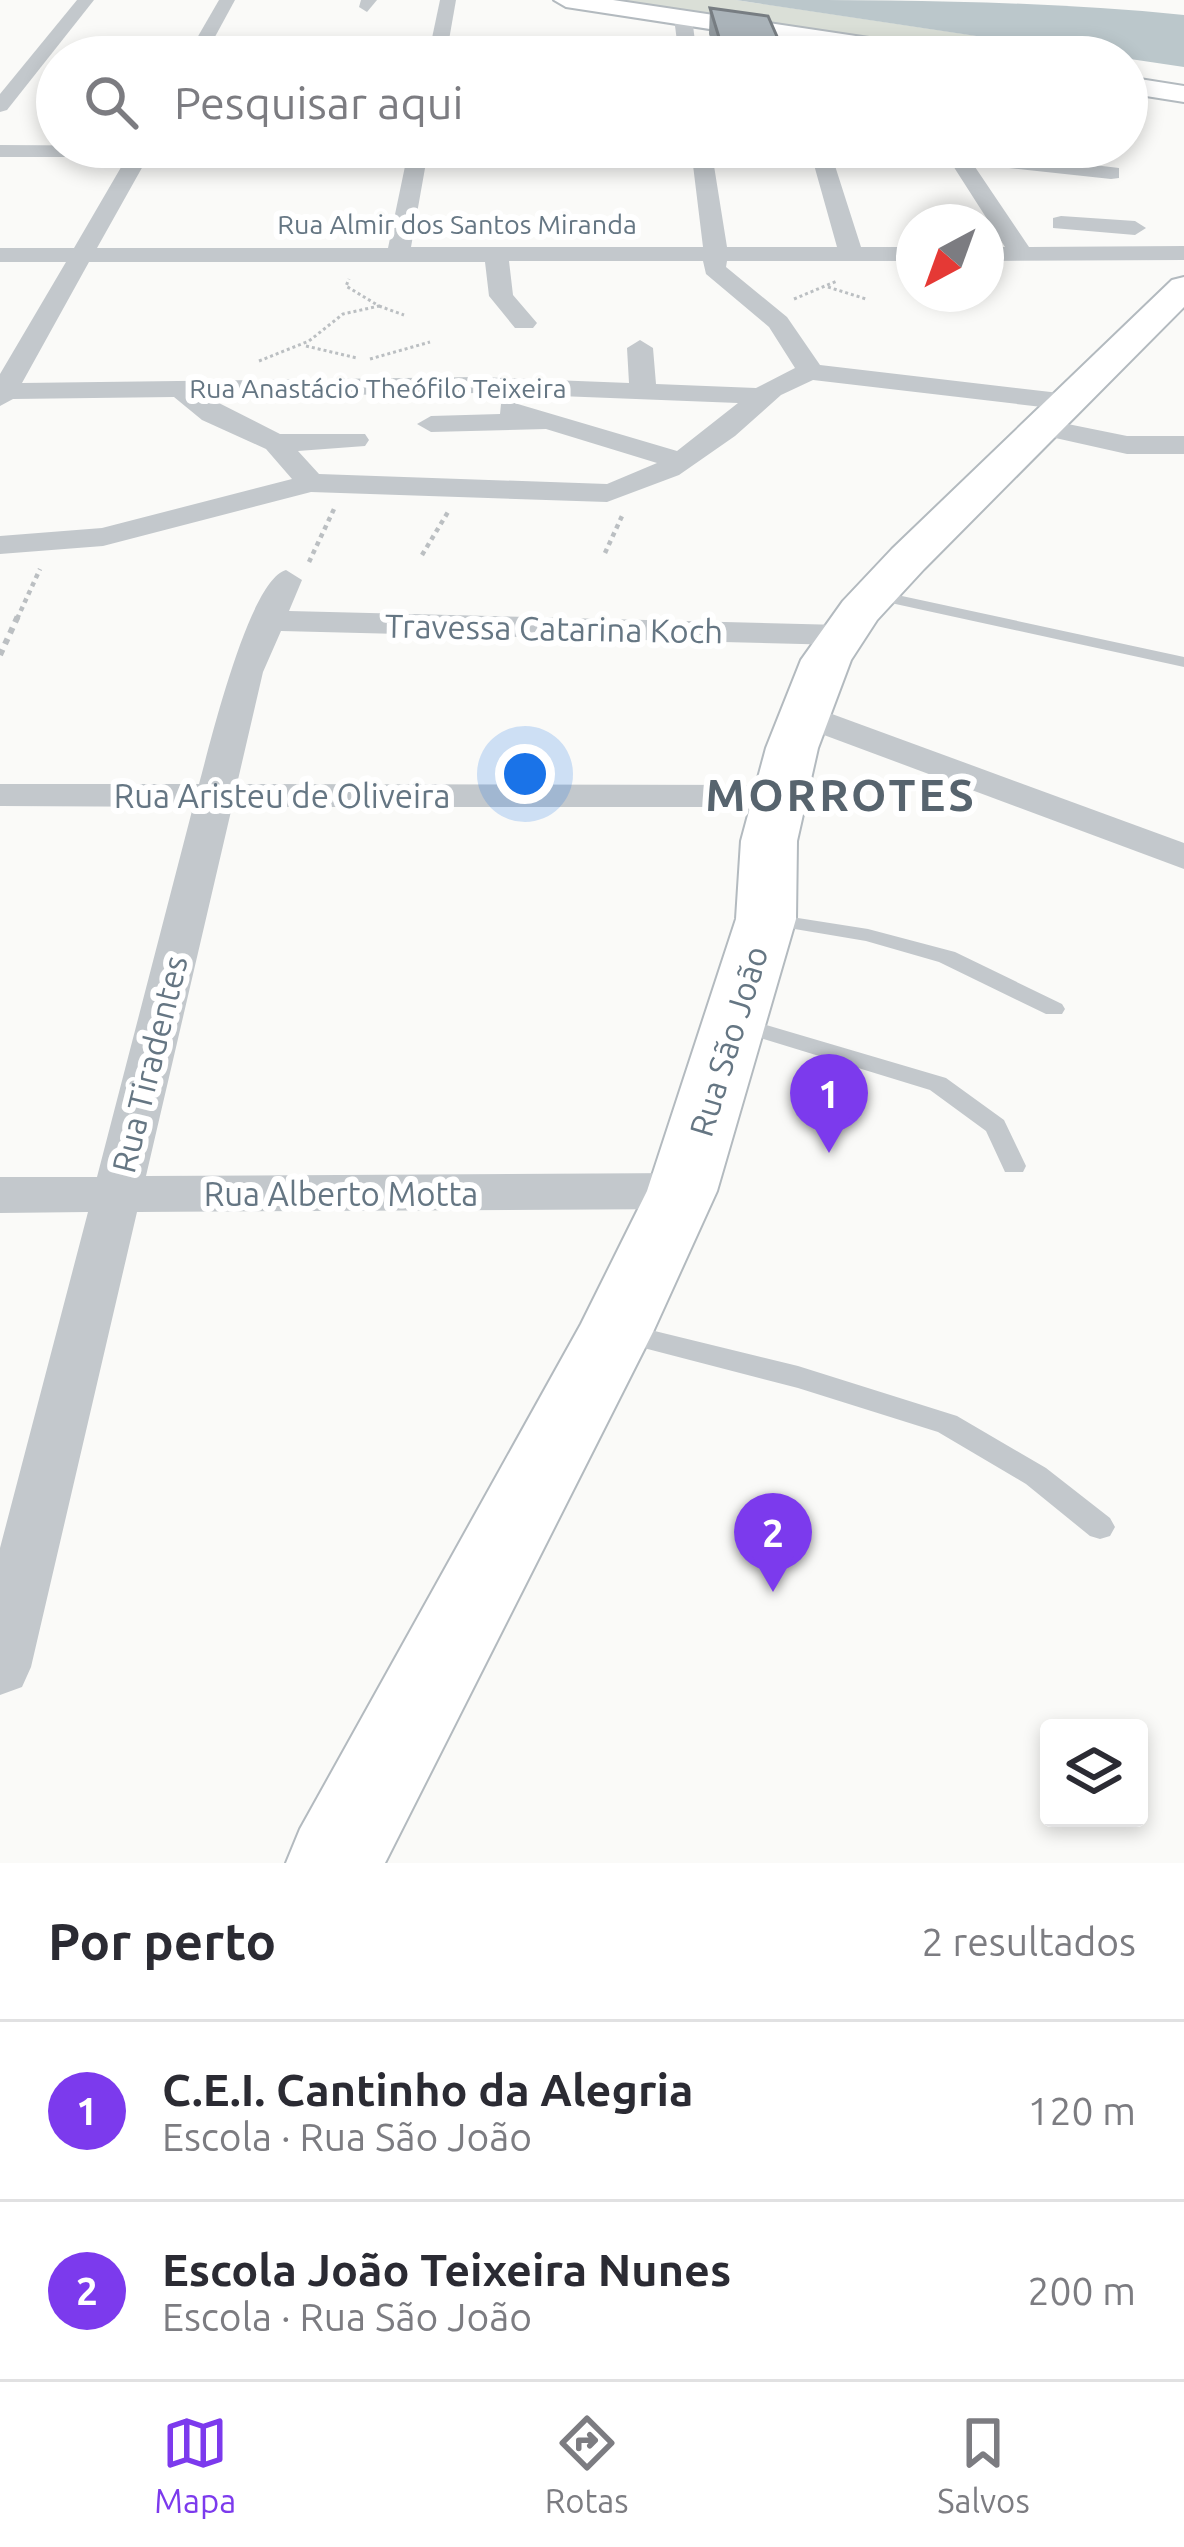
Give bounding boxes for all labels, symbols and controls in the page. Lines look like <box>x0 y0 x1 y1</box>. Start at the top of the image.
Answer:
search box <box>36 36 1148 168</box>
icon: search <box>78 69 144 135</box>
text: Pesquisar aqui <box>174 77 463 128</box>
north arrow <box>896 204 1004 312</box>
street label: Rua Almir dos Santos Miranda <box>277 209 637 239</box>
street label: Rua Anastácio Theófilo Teixeira <box>189 373 567 403</box>
street label: Travessa Catarina Koch <box>385 607 723 649</box>
your location <box>495 744 555 804</box>
district label: MORROTES <box>705 769 977 820</box>
street label: Rua Aristeu de Oliveira <box>114 777 450 814</box>
street label: Rua São João <box>682 941 774 1141</box>
street label: Rua Tiradentes <box>104 952 194 1176</box>
pin: 1 <box>790 1054 868 1153</box>
street label: Rua Alberto Motta <box>204 1175 478 1212</box>
pin: 2 <box>734 1493 812 1592</box>
map controls <box>1040 1719 1148 1827</box>
button: layers <box>1040 1719 1148 1827</box>
text: Por perto <box>48 1912 276 1970</box>
text: 2 resultados <box>922 1920 1136 1963</box>
text: C.E.I. Cantinho da Alegria <box>162 2064 693 2115</box>
text: 1 <box>76 2089 98 2132</box>
text: 120 m <box>1027 2089 1136 2132</box>
text: Escola · Rua São João <box>162 2115 532 2158</box>
text: Escola João Teixeira Nunes <box>162 2244 731 2295</box>
text: 2 <box>76 2269 98 2312</box>
text: 200 m <box>1027 2269 1136 2312</box>
text: Escola · Rua São João <box>162 2295 532 2338</box>
tab: Mapa <box>154 2410 236 2519</box>
tab: Rotas <box>545 2410 629 2519</box>
tab: Salvos <box>937 2410 1030 2519</box>

